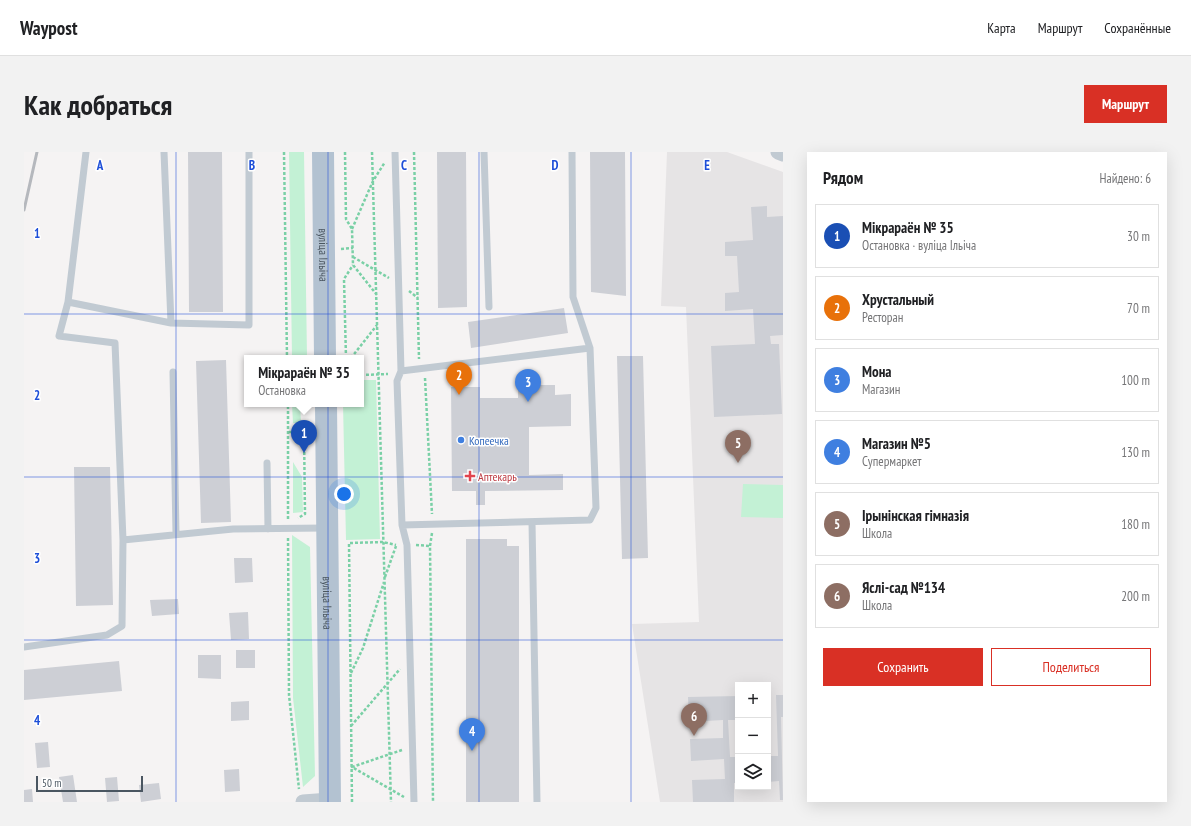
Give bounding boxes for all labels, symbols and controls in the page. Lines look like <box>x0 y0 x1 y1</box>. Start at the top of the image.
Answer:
text: Waypost <box>20 16 77 40</box>
text: Карта <box>987 19 1016 37</box>
text: Маршрут <box>1038 19 1082 37</box>
text: Сохранённые <box>1104 19 1171 37</box>
button: Маршрут <box>1084 85 1167 123</box>
text: Как добраться <box>24 86 172 123</box>
text: A <box>96 157 104 174</box>
text: B <box>249 157 255 174</box>
text: C <box>401 157 407 174</box>
text: D <box>552 157 559 174</box>
text: E <box>704 157 710 174</box>
text: Рядом <box>823 167 863 189</box>
text: Найдено: 6 <box>1100 170 1151 187</box>
text: Мікрараён № 35 <box>862 218 954 237</box>
text: 1 <box>34 225 40 242</box>
street label: вуліца Ільіча <box>316 228 332 282</box>
text: 1 <box>834 228 840 245</box>
text: 30 m <box>1127 228 1150 245</box>
text: Остановка · вуліца Ільіча <box>862 237 976 254</box>
text: Хрустальный <box>862 290 934 309</box>
text: 2 <box>834 300 840 317</box>
text: 70 m <box>1127 300 1150 317</box>
text: Ресторан <box>862 309 903 326</box>
popup <box>244 355 364 407</box>
pin: 2 <box>446 362 472 395</box>
text: Мона <box>862 362 892 381</box>
text: Мікрараён № 35 <box>258 363 350 382</box>
pin: 3 <box>515 369 541 402</box>
text: 3 <box>834 372 840 389</box>
text: 100 m <box>1121 372 1150 389</box>
text: Магазин <box>862 381 900 398</box>
text: Остановка <box>258 382 306 399</box>
text: 2 <box>34 387 40 404</box>
pin: 1 <box>291 420 317 453</box>
pin: 5 <box>725 430 751 463</box>
place label: Копеечка <box>469 433 509 448</box>
text: Магазин №5 <box>862 434 931 453</box>
marker: Копеечка <box>456 435 466 445</box>
text: 4 <box>834 444 840 461</box>
text: 130 m <box>1121 444 1150 461</box>
text: Супермаркет <box>862 453 921 470</box>
place label: Аптекарь <box>478 469 517 484</box>
marker: Аптекарь <box>465 471 475 481</box>
your location <box>334 484 354 504</box>
text: Ірынінская гімназія <box>862 506 969 525</box>
text: 5 <box>834 516 840 533</box>
text: 180 m <box>1121 516 1150 533</box>
text: Школа <box>862 525 892 542</box>
text: 3 <box>34 550 40 567</box>
street label: вуліца Ільіча <box>320 576 336 630</box>
text: Яслі-сад №134 <box>862 578 945 597</box>
text: 6 <box>834 588 840 605</box>
text: 200 m <box>1121 588 1150 605</box>
text: Школа <box>862 597 892 614</box>
button: Сохранить <box>823 648 983 686</box>
button: Поделиться <box>991 648 1151 686</box>
map controls <box>735 682 771 790</box>
button: + <box>735 682 771 718</box>
pin: 6 <box>681 703 707 736</box>
text: 4 <box>34 712 41 729</box>
pin: 4 <box>459 718 485 751</box>
button: − <box>735 718 771 754</box>
button: layers <box>735 754 771 790</box>
scale bar <box>36 774 143 793</box>
text: 50 m <box>42 776 61 790</box>

